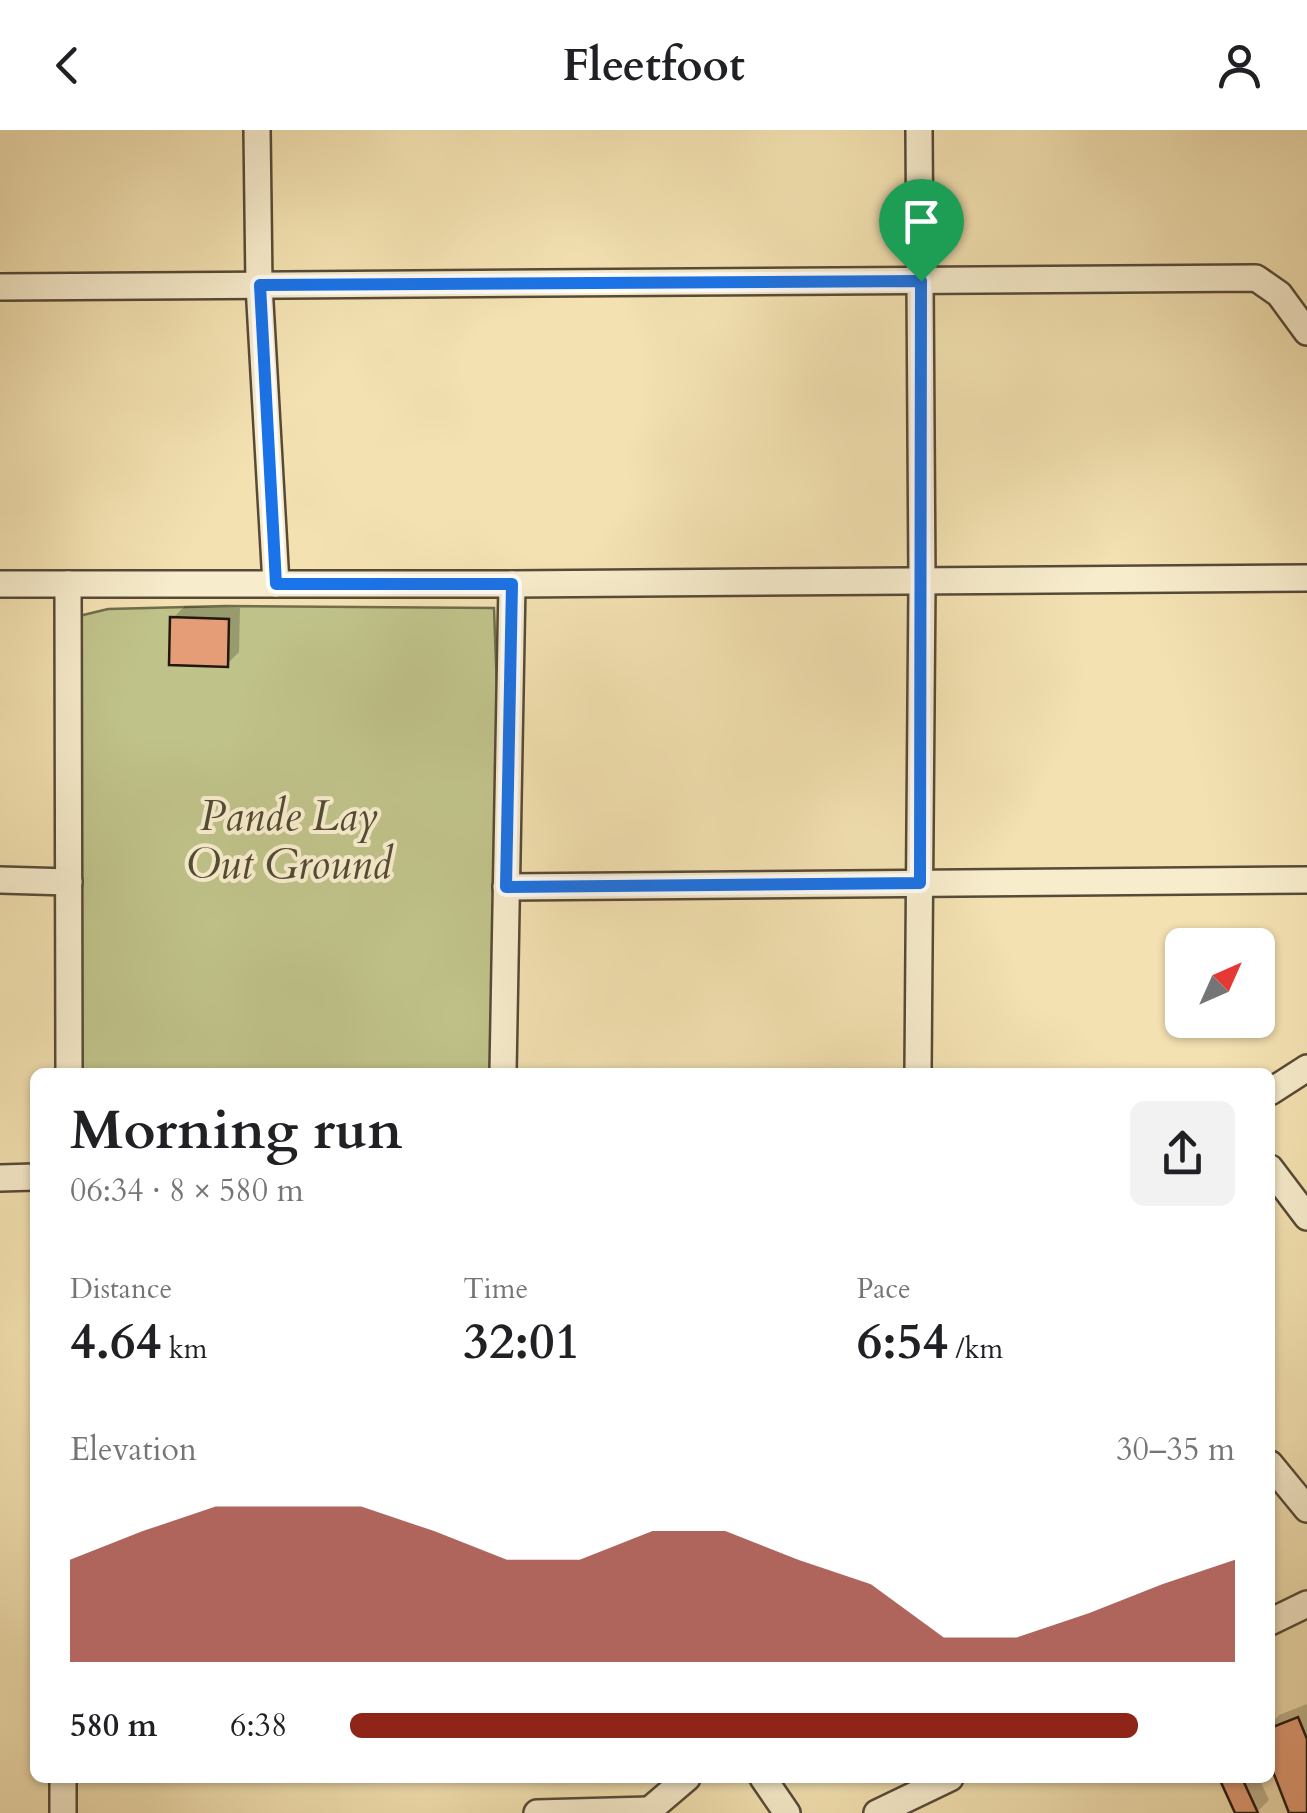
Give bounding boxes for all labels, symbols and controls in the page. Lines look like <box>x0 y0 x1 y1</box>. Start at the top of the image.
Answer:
text: Fleetfoot <box>562 35 745 96</box>
icon: back <box>40 38 95 93</box>
icon: person <box>1212 38 1267 93</box>
pin <box>879 179 964 282</box>
icon: arrive <box>894 194 949 249</box>
park label: Pande Lay Out Ground <box>186 788 394 893</box>
north arrow <box>1165 928 1275 1038</box>
map controls <box>1165 928 1275 1038</box>
text: Morning run <box>70 1094 403 1168</box>
button: share <box>1130 1101 1235 1206</box>
text: 06:34 · 8 × 580 m <box>70 1169 304 1213</box>
text: Distance <box>70 1270 172 1308</box>
text: Time <box>463 1270 528 1308</box>
text: Pace <box>857 1270 911 1308</box>
text: 4.64 <box>70 1308 161 1376</box>
text: 32:01 <box>463 1308 580 1376</box>
text: 6:54 <box>857 1308 948 1376</box>
text: km <box>161 1330 208 1368</box>
text: /km <box>948 1330 1003 1368</box>
text: Elevation <box>70 1428 197 1472</box>
text: 30–35 m <box>1116 1428 1235 1472</box>
text: 580 m <box>70 1704 157 1748</box>
text: 6:38 <box>230 1704 287 1748</box>

